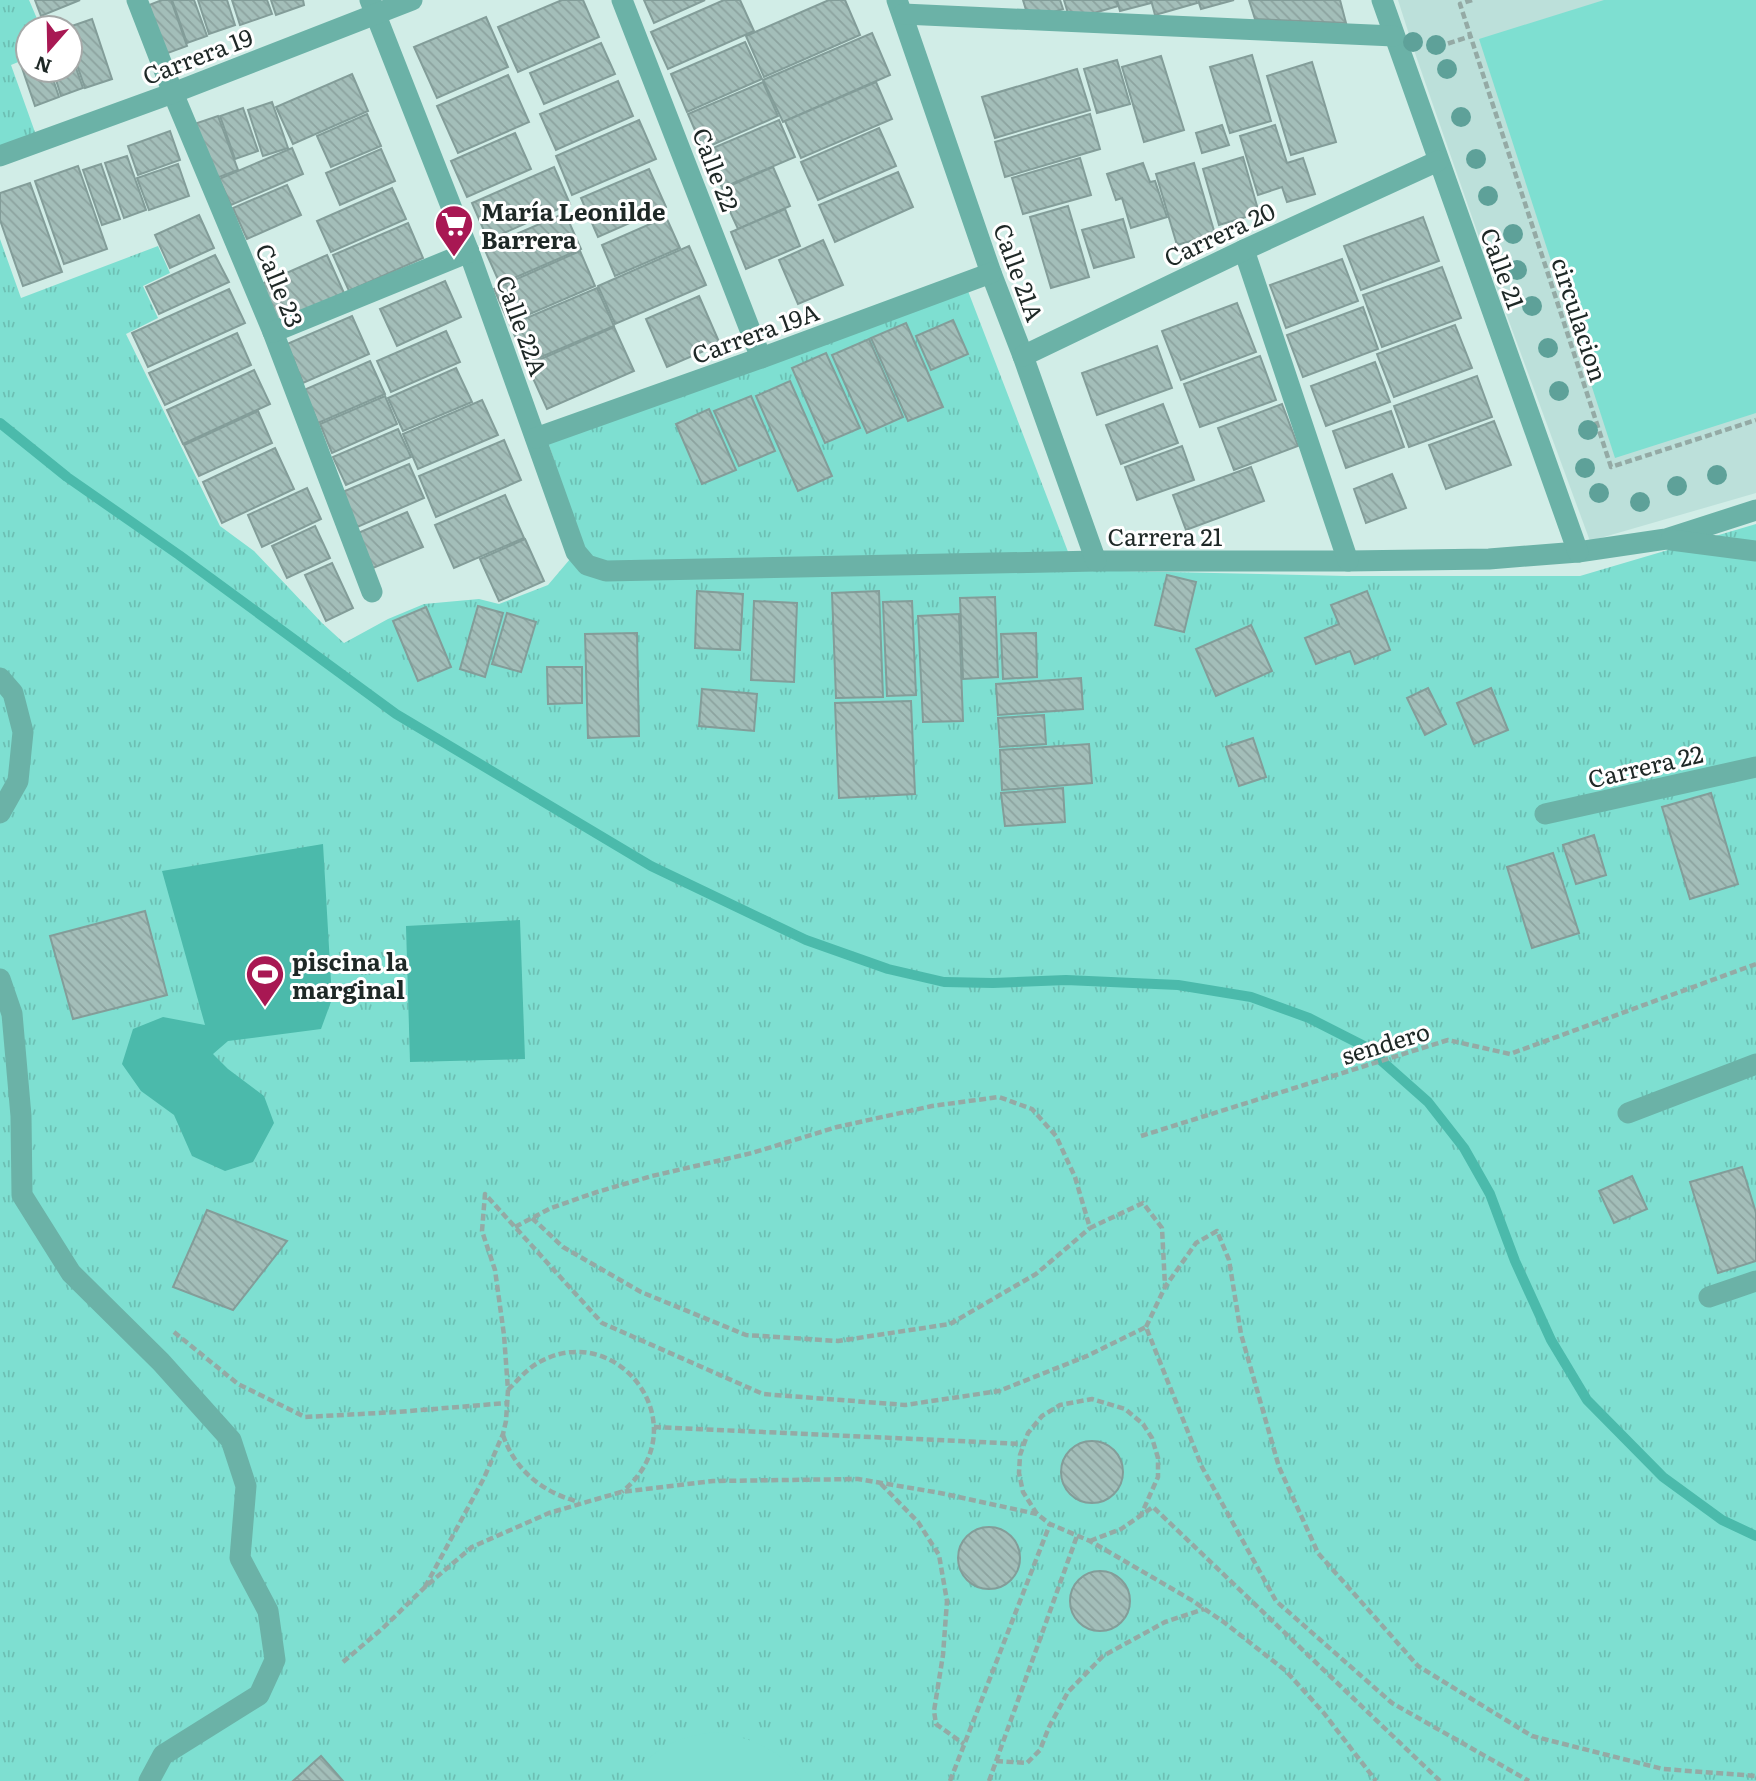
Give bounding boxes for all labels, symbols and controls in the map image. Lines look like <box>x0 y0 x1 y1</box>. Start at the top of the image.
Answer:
north arrow <box>14 14 84 84</box>
street label: Carrera 19 <box>137 18 257 92</box>
text: N <box>31 50 55 82</box>
street label: Calle 22 <box>685 122 749 216</box>
street label: Carrera 20 <box>1158 192 1280 274</box>
place label: María Leonilde Barrera <box>481 193 666 256</box>
supermarket icon: María Leonilde Barrera <box>433 203 475 258</box>
street label: Calle 21A <box>986 218 1054 326</box>
street label: Calle 21 <box>1473 222 1535 314</box>
street label: Calle 23 <box>248 238 314 332</box>
street label: circulacion <box>1544 252 1618 386</box>
street label: Calle 22A <box>489 270 557 380</box>
street label: Carrera 19A <box>687 293 824 371</box>
street label: Carrera 21 <box>1108 518 1223 553</box>
street label: Carrera 22 <box>1584 735 1706 795</box>
place label: piscina la marginal <box>292 943 408 1006</box>
sports icon: piscina la marginal <box>244 953 286 1008</box>
street label: sendero <box>1337 1012 1433 1072</box>

